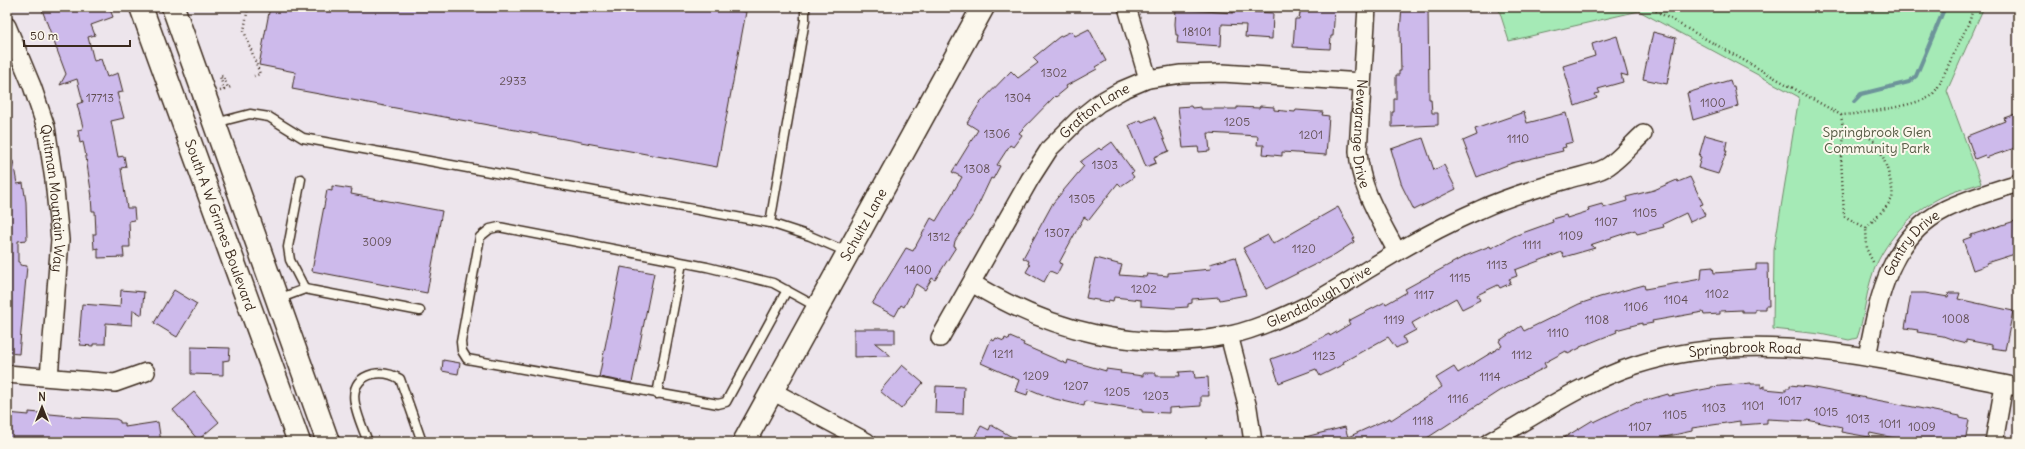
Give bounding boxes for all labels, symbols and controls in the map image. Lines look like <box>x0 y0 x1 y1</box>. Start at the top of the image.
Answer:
scale bar <box>24 22 130 48</box>
house number: 18101 <box>1182 24 1212 39</box>
text: 50 m <box>30 28 59 43</box>
house number: 1302 <box>1041 65 1067 80</box>
house number: 2933 <box>499 73 527 88</box>
street label: Grafton Lane <box>1055 79 1132 143</box>
street label: Newgrange Drive <box>1349 79 1374 190</box>
house number: 17713 <box>86 90 114 105</box>
house number: 1304 <box>1005 90 1031 105</box>
house number: 1100 <box>1700 95 1726 110</box>
house number: 1205 <box>1224 114 1250 129</box>
street label: Quitman Mountain Way <box>37 123 69 273</box>
park label: Springbrook Glen Community Park <box>1823 123 1931 157</box>
house number: 1306 <box>984 126 1010 141</box>
house number: 1201 <box>1299 127 1323 142</box>
house number: 1110 <box>1507 131 1529 146</box>
street label: South A W Grimes Boulevard <box>181 137 260 313</box>
house number: 1303 <box>1092 157 1118 172</box>
house number: 1308 <box>964 161 990 176</box>
street label: Schultz Lane <box>836 185 891 264</box>
house number: 1305 <box>1069 191 1095 206</box>
house number: 1105 <box>1633 205 1657 220</box>
street label: Gantry Drive <box>1879 206 1943 279</box>
house number: 1107 <box>1594 214 1618 229</box>
house number: 1307 <box>1044 225 1070 240</box>
house number: 1109 <box>1559 228 1583 243</box>
house number: 1312 <box>928 229 951 244</box>
house number: 3009 <box>362 234 392 249</box>
house number: 1111 <box>1522 237 1542 252</box>
house number: 1120 <box>1292 241 1316 256</box>
house number: 1113 <box>1486 257 1508 272</box>
street label: Glendalough Drive <box>1264 261 1374 332</box>
house number: 1400 <box>904 262 932 277</box>
house number: 1115 <box>1449 270 1471 285</box>
house number: 1202 <box>1131 281 1157 296</box>
house number: 1102 <box>1705 286 1729 301</box>
house number: 1117 <box>1414 287 1434 302</box>
house number: 1104 <box>1664 292 1688 307</box>
house number: 1106 <box>1624 299 1648 314</box>
house number: 1008 <box>1942 311 1970 326</box>
house number: 1119 <box>1383 312 1405 327</box>
house number: 1108 <box>1585 312 1609 327</box>
house number: 1110 <box>1547 325 1569 340</box>
street label: Springbrook Road <box>1687 338 1802 361</box>
house number: 1211 <box>993 346 1013 361</box>
house number: 1112 <box>1512 347 1533 362</box>
house number: 1123 <box>1313 348 1336 363</box>
house number: 1209 <box>1023 368 1049 383</box>
house number: 1114 <box>1479 369 1501 384</box>
house number: 1207 <box>1064 378 1089 393</box>
house number: 1205 <box>1104 384 1130 399</box>
north arrow <box>22 387 62 427</box>
house number: 1203 <box>1143 388 1169 403</box>
text: N <box>38 390 46 404</box>
house number: 1116 <box>1447 391 1469 406</box>
house number: 1017 <box>1778 393 1802 408</box>
house number: 1101 <box>1742 398 1764 413</box>
house number: 1103 <box>1702 400 1726 415</box>
house number: 1015 <box>1814 404 1838 419</box>
house number: 1105 <box>1663 407 1687 422</box>
house number: 1013 <box>1846 411 1870 426</box>
house number: 1118 <box>1412 413 1434 428</box>
house number: 1011 <box>1879 416 1901 431</box>
house number: 1107 <box>1628 419 1652 434</box>
house number: 1009 <box>1908 419 1936 434</box>

